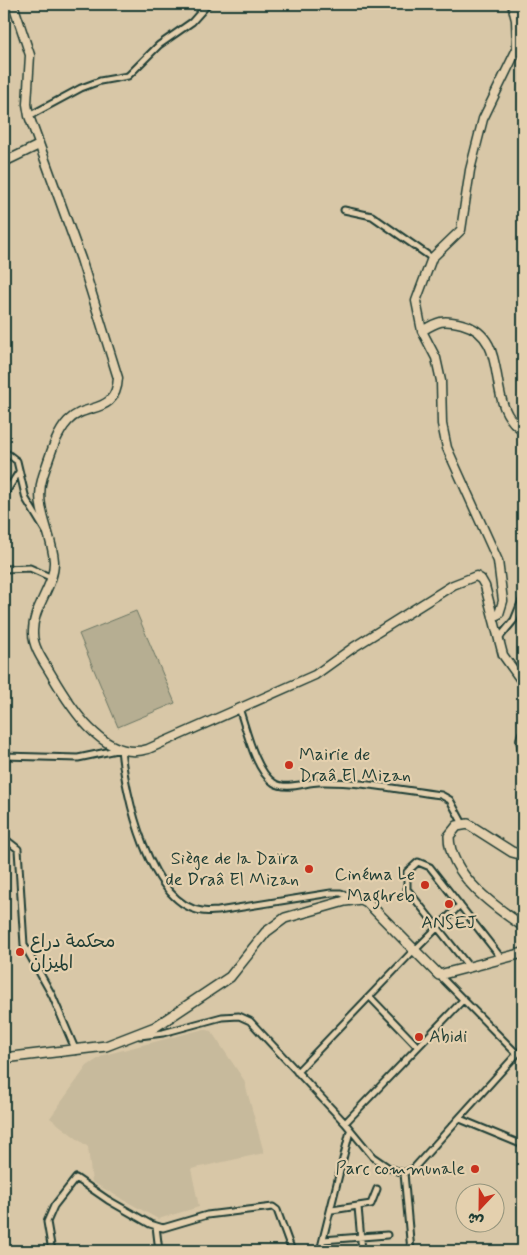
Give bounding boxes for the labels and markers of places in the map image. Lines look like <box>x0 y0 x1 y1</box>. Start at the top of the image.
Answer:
place label: Mairie de Draâ El Mizan <box>299 743 411 788</box>
marker: Mairie de Draâ El Mizan <box>283 759 295 771</box>
place label: Siège de la Daïra de Draâ El Mizan <box>166 847 299 892</box>
marker: Siège de la Daïra de Draâ El Mizan <box>303 863 315 875</box>
place label: Cinéma Le Maghreb <box>335 863 415 910</box>
marker: Cinéma Le Maghreb <box>419 879 431 891</box>
marker: ANSEJ <box>443 898 455 910</box>
place label: ANSEJ <box>421 911 477 935</box>
place label: محكمة دراع الميزان <box>30 930 115 975</box>
marker: محكمة دراع الميزان <box>14 946 26 958</box>
place label: Abidi <box>429 1025 467 1049</box>
marker: Abidi <box>413 1031 425 1043</box>
place label: Parc communale <box>336 1157 465 1181</box>
marker: Parc communale <box>469 1163 481 1175</box>

